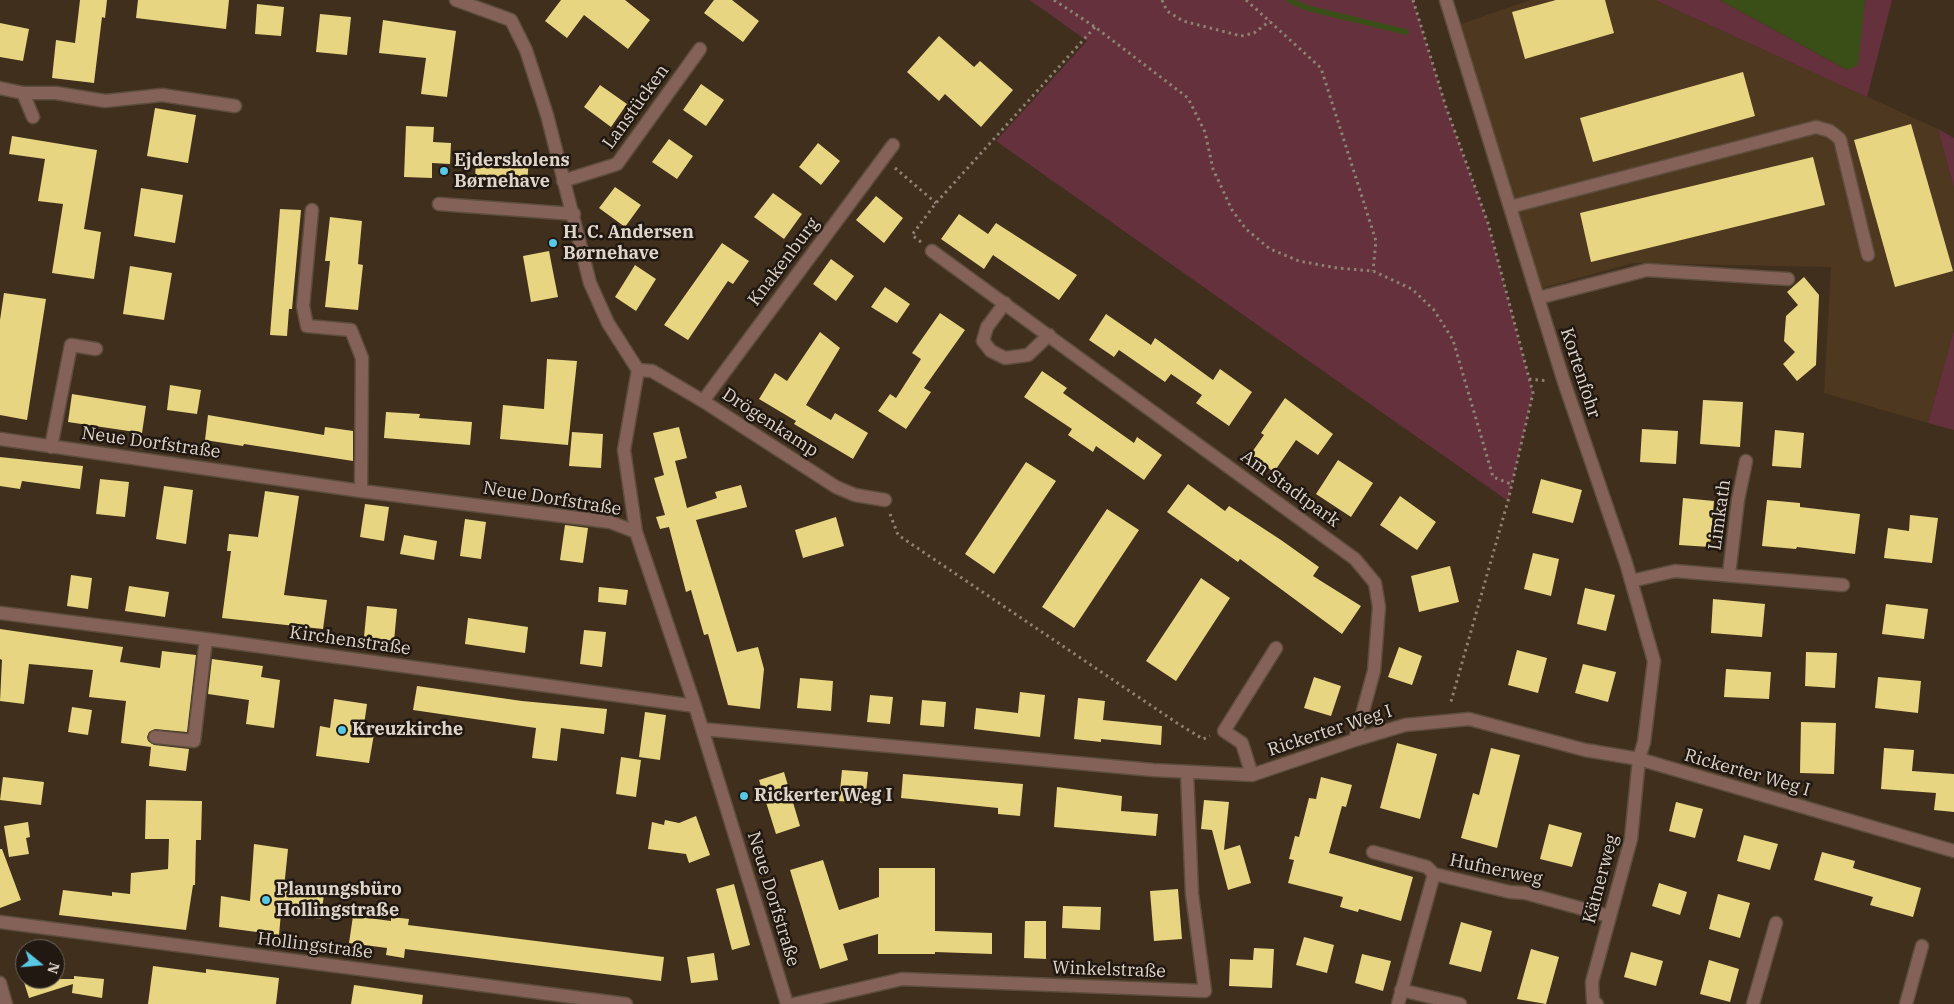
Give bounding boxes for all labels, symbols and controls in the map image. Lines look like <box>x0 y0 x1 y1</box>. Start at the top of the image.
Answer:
street label: Lanstücken <box>598 61 674 153</box>
place label: Ejderskolens Børnehave <box>454 150 570 192</box>
marker: Ejderskolens Børnehave <box>438 165 450 177</box>
street label: Knakenburg <box>744 214 824 310</box>
place label: H. C. Andersen Børnehave <box>563 222 694 264</box>
marker: H. C. Andersen Børnehave <box>547 237 559 249</box>
street label: Kortenfohr <box>1555 325 1605 421</box>
street label: Drögenkamp <box>718 384 822 462</box>
street label: Neue Dorfstraße <box>80 423 222 463</box>
street label: Am Stadtpark <box>1236 446 1344 532</box>
street label: Neue Dorfstraße <box>481 477 623 521</box>
street label: Limkath <box>1704 478 1736 552</box>
street label: Kirchenstraße <box>288 622 412 660</box>
street label: Rickerter Weg I <box>1265 701 1395 761</box>
place label: Kreuzkirche <box>352 719 463 741</box>
marker: Kreuzkirche <box>336 724 348 736</box>
street label: Rickerter Weg I <box>1682 745 1812 801</box>
place label: Rickerter Weg I <box>754 785 892 807</box>
marker: Rickerter Weg I <box>738 790 750 802</box>
street label: Neue Dorfstraße <box>742 829 804 969</box>
street label: Kätnerweg <box>1579 832 1623 926</box>
street label: Hufnerweg <box>1448 850 1544 890</box>
place label: Planungsbüro Hollingstraße <box>276 879 402 922</box>
marker: Planungsbüro Hollingstraße <box>260 894 272 906</box>
street label: Hollingstraße <box>256 928 374 964</box>
north arrow <box>15 939 65 989</box>
street label: Winkelstraße <box>1052 957 1166 983</box>
text: N <box>43 960 64 976</box>

